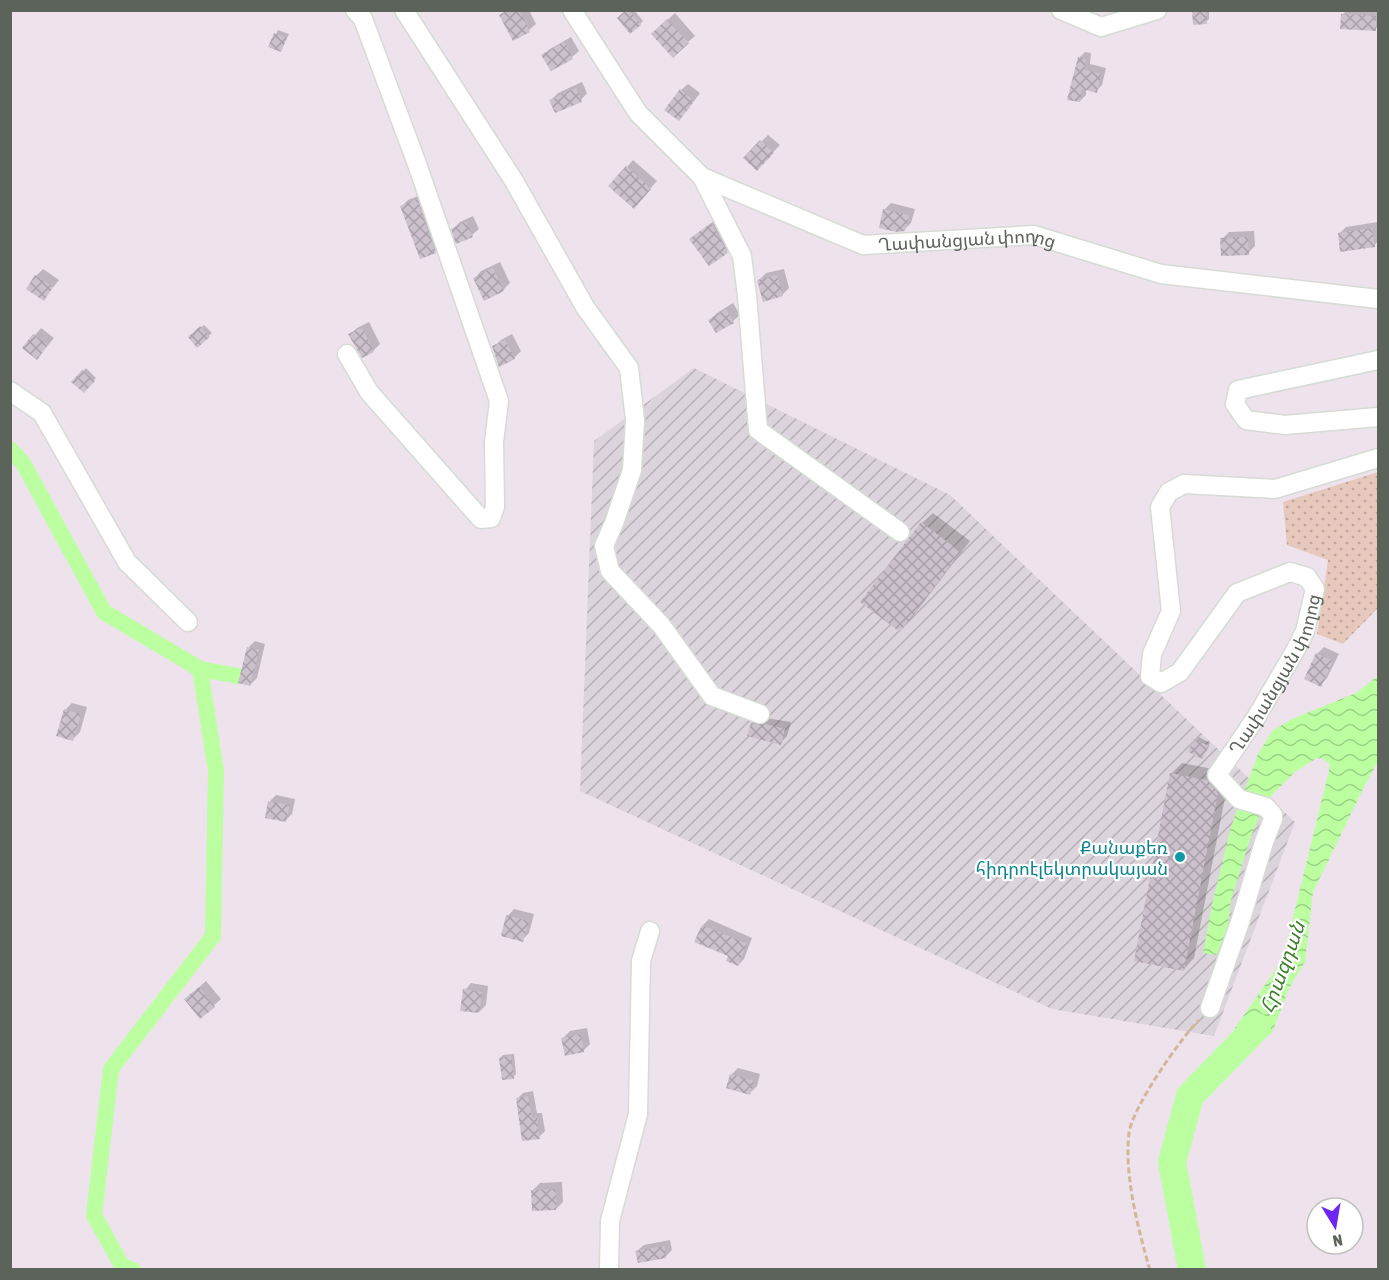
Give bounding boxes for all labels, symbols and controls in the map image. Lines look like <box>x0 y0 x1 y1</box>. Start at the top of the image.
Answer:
street label: Ղափանցյան փողոց <box>877 224 1059 255</box>
street label: Ղափանցյան փողոց <box>1224 592 1324 758</box>
place label: Քանաքեռ հիդրոէլեկտրակայան <box>976 837 1168 879</box>
marker: Քանաքեռ հիդրոէլեկտրակայան <box>1173 850 1187 864</box>
water label: Հրազդան <box>1255 917 1310 1016</box>
north arrow <box>1305 1196 1365 1256</box>
text: N <box>1332 1231 1344 1250</box>

